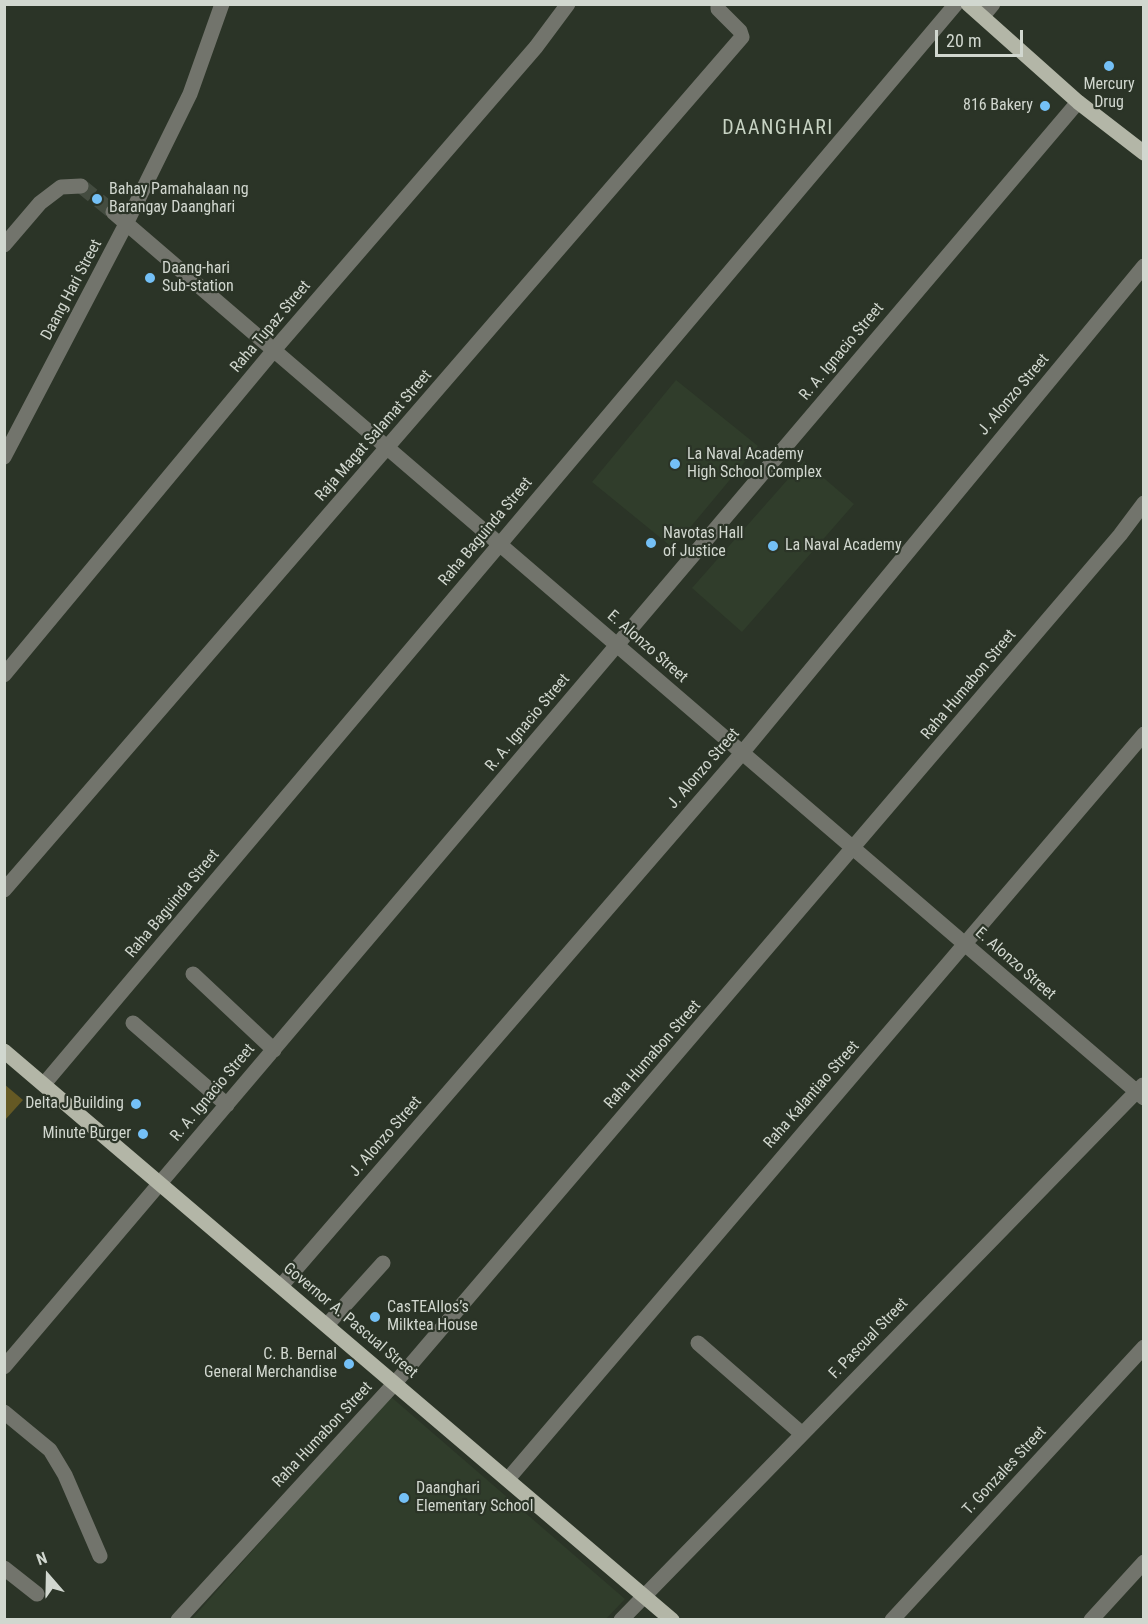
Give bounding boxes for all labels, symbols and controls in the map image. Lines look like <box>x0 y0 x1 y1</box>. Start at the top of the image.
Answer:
scale bar <box>938 18 1026 56</box>
text: 20 m <box>946 30 981 51</box>
marker: Mercury Drug <box>1102 59 1116 73</box>
place label: Mercury Drug <box>1083 75 1135 113</box>
place label: 816 Bakery <box>963 96 1033 116</box>
marker: 816 Bakery <box>1038 99 1052 113</box>
district label: DAANGHARI <box>722 117 834 141</box>
place label: Bahay Pamahalaan ng Barangay Daanghari <box>109 180 249 218</box>
marker: Bahay Pamahalaan ng Barangay Daanghari <box>90 192 104 206</box>
street label: Daang Hari Street <box>37 236 107 344</box>
place label: Daang-hari Sub-station <box>162 259 234 297</box>
marker: Daang-hari Sub-station <box>143 271 157 285</box>
street label: Raha Tupaz Street <box>227 277 315 377</box>
street label: R. A. Ignacio Street <box>796 299 888 405</box>
street label: J. Alonzo Street <box>974 350 1054 440</box>
street label: Raja Magat Salamat Street <box>312 366 436 506</box>
place label: La Naval Academy High School Complex <box>687 445 822 483</box>
marker: La Naval Academy High School Complex <box>668 457 682 471</box>
street label: Raha Baguinda Street <box>435 474 537 590</box>
place label: Navotas Hall of Justice <box>663 524 744 562</box>
marker: Navotas Hall of Justice <box>644 536 658 550</box>
place label: La Naval Academy <box>785 536 902 556</box>
marker: La Naval Academy <box>766 539 780 553</box>
street label: E. Alonzo Street <box>603 607 691 687</box>
street label: Raha Humabon Street <box>917 626 1021 744</box>
street label: R. A. Ignacio Street <box>482 670 574 776</box>
street label: J. Alonzo Street <box>664 725 744 813</box>
street label: Raha Baguinda Street <box>122 846 224 962</box>
street label: E. Alonzo Street <box>971 924 1059 1004</box>
street label: Raha Humabon Street <box>601 997 705 1113</box>
street label: Raha Kalantiao Street <box>760 1037 864 1153</box>
street label: R. A. Ignacio Street <box>167 1040 259 1146</box>
street label: J. Alonzo Street <box>346 1093 426 1181</box>
place label: Delta J Building <box>25 1094 124 1114</box>
marker: Delta J Building <box>129 1097 143 1111</box>
place label: Minute Burger <box>42 1124 131 1144</box>
marker: Minute Burger <box>136 1127 150 1141</box>
street label: Governor A. Pascual Street <box>279 1259 421 1383</box>
street label: F. Pascual Street <box>826 1295 912 1383</box>
place label: CasTEAllos’s Milktea House <box>387 1298 478 1336</box>
marker: CasTEAllos’s Milktea House <box>368 1310 382 1324</box>
place label: C. B. Bernal General Merchandise <box>204 1345 337 1383</box>
marker: C. B. Bernal General Merchandise <box>342 1357 356 1371</box>
street label: Raha Humabon Street <box>269 1378 377 1492</box>
street label: T. Gonzales Street <box>959 1423 1051 1519</box>
place label: Daanghari Elementary School <box>416 1479 533 1517</box>
marker: Daanghari Elementary School <box>397 1491 411 1505</box>
north arrow <box>18 1546 78 1606</box>
text: N <box>34 1548 50 1569</box>

